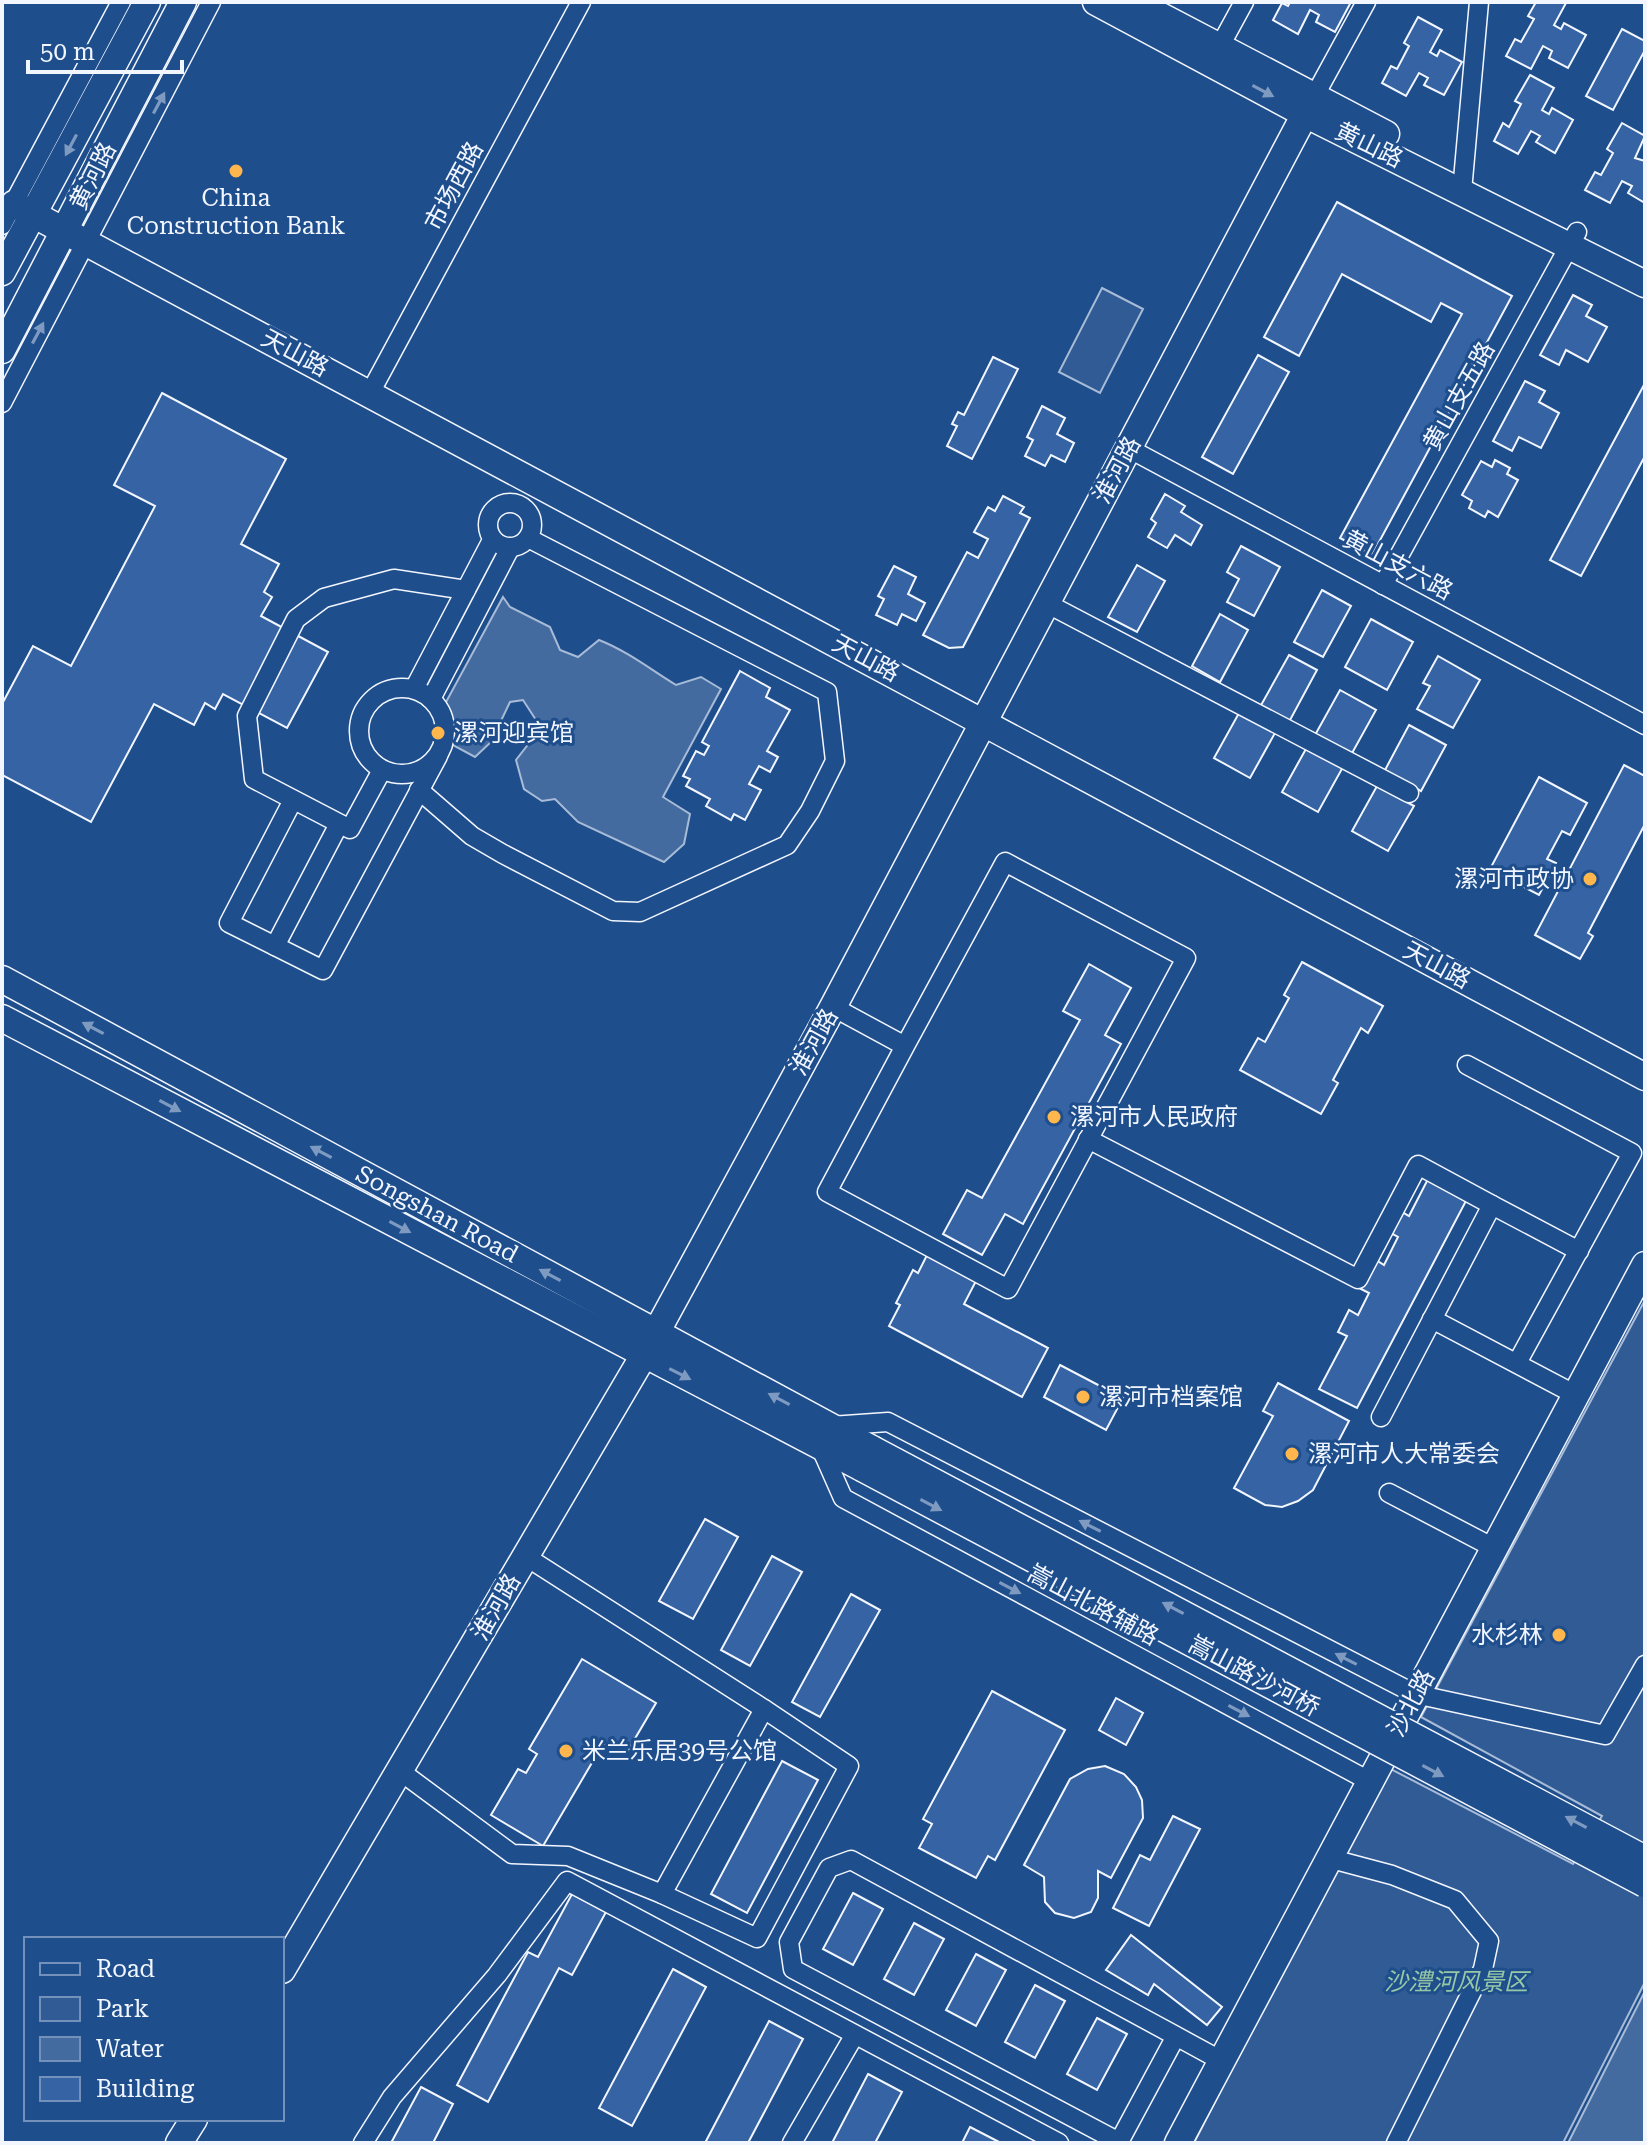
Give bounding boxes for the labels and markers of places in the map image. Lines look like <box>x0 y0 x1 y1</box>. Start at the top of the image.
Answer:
marker: China Construction Bank <box>227 162 245 180</box>
place label: China Construction Bank <box>127 184 345 240</box>
place label: 漯河迎宾馆 <box>454 719 574 747</box>
marker: 漯河迎宾馆 <box>429 724 447 742</box>
place label: 漯河市政协 <box>1454 865 1574 893</box>
marker: 漯河市政协 <box>1581 870 1599 888</box>
place label: 漯河市人民政府 <box>1070 1103 1238 1131</box>
marker: 漯河市人民政府 <box>1045 1108 1063 1126</box>
place label: 漯河市档案馆 <box>1099 1383 1243 1411</box>
marker: 漯河市档案馆 <box>1074 1388 1092 1406</box>
place label: 漯河市人大常委会 <box>1308 1440 1500 1468</box>
marker: 漯河市人大常委会 <box>1283 1445 1301 1463</box>
place label: 水杉林 <box>1471 1621 1543 1649</box>
marker: 水杉林 <box>1550 1626 1568 1644</box>
place label: 米兰乐居39号公馆 <box>582 1737 777 1765</box>
marker: 米兰乐居39号公馆 <box>557 1742 575 1760</box>

